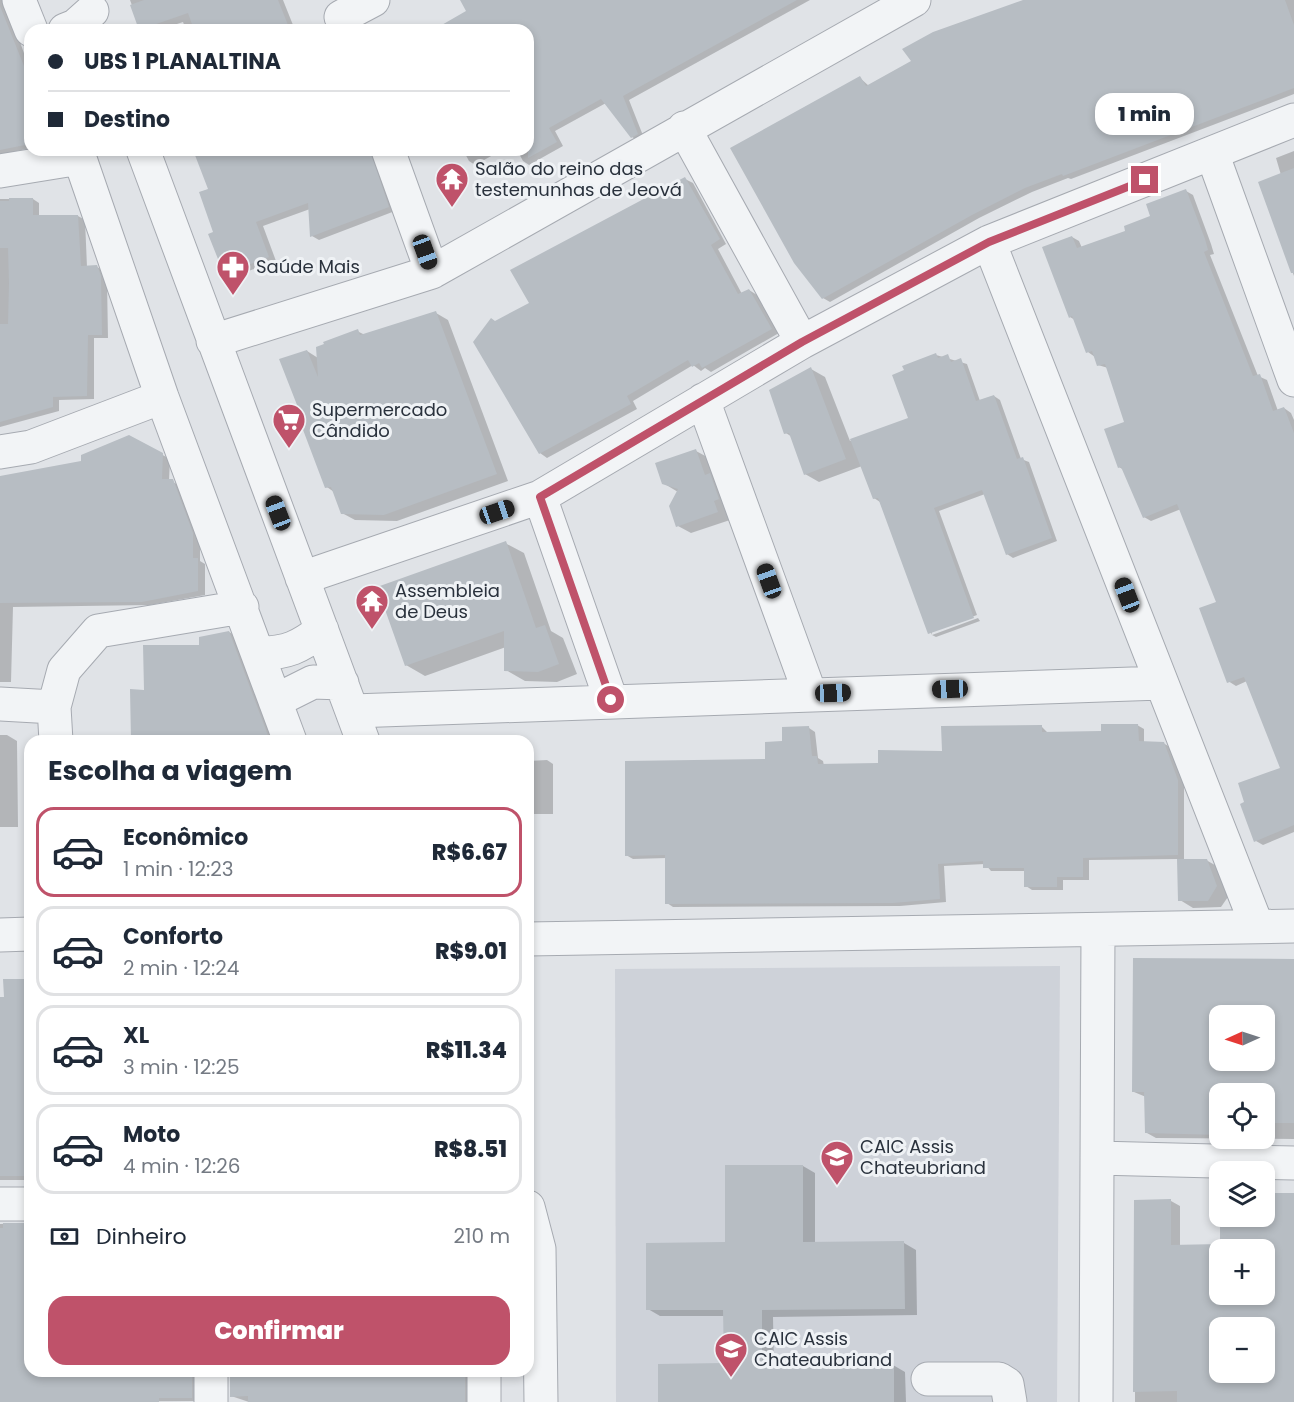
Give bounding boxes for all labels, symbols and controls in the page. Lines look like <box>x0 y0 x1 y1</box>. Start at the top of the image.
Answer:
text: UBS 1 PLANALTINA <box>84 46 281 77</box>
callout: 1 min <box>1096 93 1194 135</box>
text: 1 min <box>1118 100 1171 128</box>
text: Destino <box>84 104 170 135</box>
place label: Salão do reino das testemunhas de Jeová <box>475 156 682 202</box>
temple icon: Salão do reino das testemunhas de Jeová <box>434 161 470 208</box>
route end <box>1131 166 1158 193</box>
car <box>410 232 440 272</box>
pharmacy icon: Saúde Mais <box>215 249 251 296</box>
place label: Saúde Mais <box>256 254 360 279</box>
place label: Supermercado Cândido <box>312 397 447 443</box>
supermarket icon: Supermercado Cândido <box>271 402 307 449</box>
car <box>263 493 293 533</box>
car <box>477 498 517 526</box>
car <box>754 561 784 601</box>
car <box>1112 575 1142 615</box>
place label: Assembleia de Deus <box>395 578 500 624</box>
temple icon: Assembleia de Deus <box>354 583 390 630</box>
car <box>932 679 968 699</box>
car <box>815 683 851 703</box>
route start <box>597 686 624 713</box>
text: Escolha a viagem <box>48 752 292 789</box>
text: Econômico <box>123 822 248 853</box>
icon: car <box>51 825 105 879</box>
text: R$6.67 <box>432 837 507 868</box>
text: 1 min · 12:23 <box>123 855 233 883</box>
text: Conforto <box>123 921 223 952</box>
icon: car <box>51 924 105 978</box>
text: R$9.01 <box>435 936 507 967</box>
text: 2 min · 12:24 <box>123 954 239 982</box>
north arrow <box>1209 1005 1275 1071</box>
map controls <box>1209 1005 1275 1383</box>
text: XL <box>123 1020 149 1051</box>
icon: car <box>51 1023 105 1077</box>
text: R$11.34 <box>426 1035 507 1066</box>
text: 3 min · 12:25 <box>123 1053 240 1081</box>
button: locate <box>1209 1083 1275 1149</box>
text: Moto <box>123 1119 180 1150</box>
icon: car <box>51 1122 105 1176</box>
text: R$8.51 <box>434 1134 507 1165</box>
place label: CAIC Assis Chateubriand <box>860 1134 986 1180</box>
school or university icon: CAIC Assis Chateubriand <box>819 1139 855 1186</box>
text: 4 min · 12:26 <box>123 1152 241 1180</box>
button: layers <box>1209 1161 1275 1227</box>
icon: cash <box>48 1220 81 1253</box>
text: Dinheiro <box>96 1221 186 1252</box>
text: 210 m <box>454 1222 510 1250</box>
button: + <box>1209 1239 1275 1305</box>
button: Confirmar <box>48 1296 510 1365</box>
button: − <box>1209 1317 1275 1383</box>
place label: CAIC Assis Chateaubriand <box>754 1326 892 1372</box>
school or university icon: CAIC Assis Chateaubriand <box>713 1331 749 1378</box>

